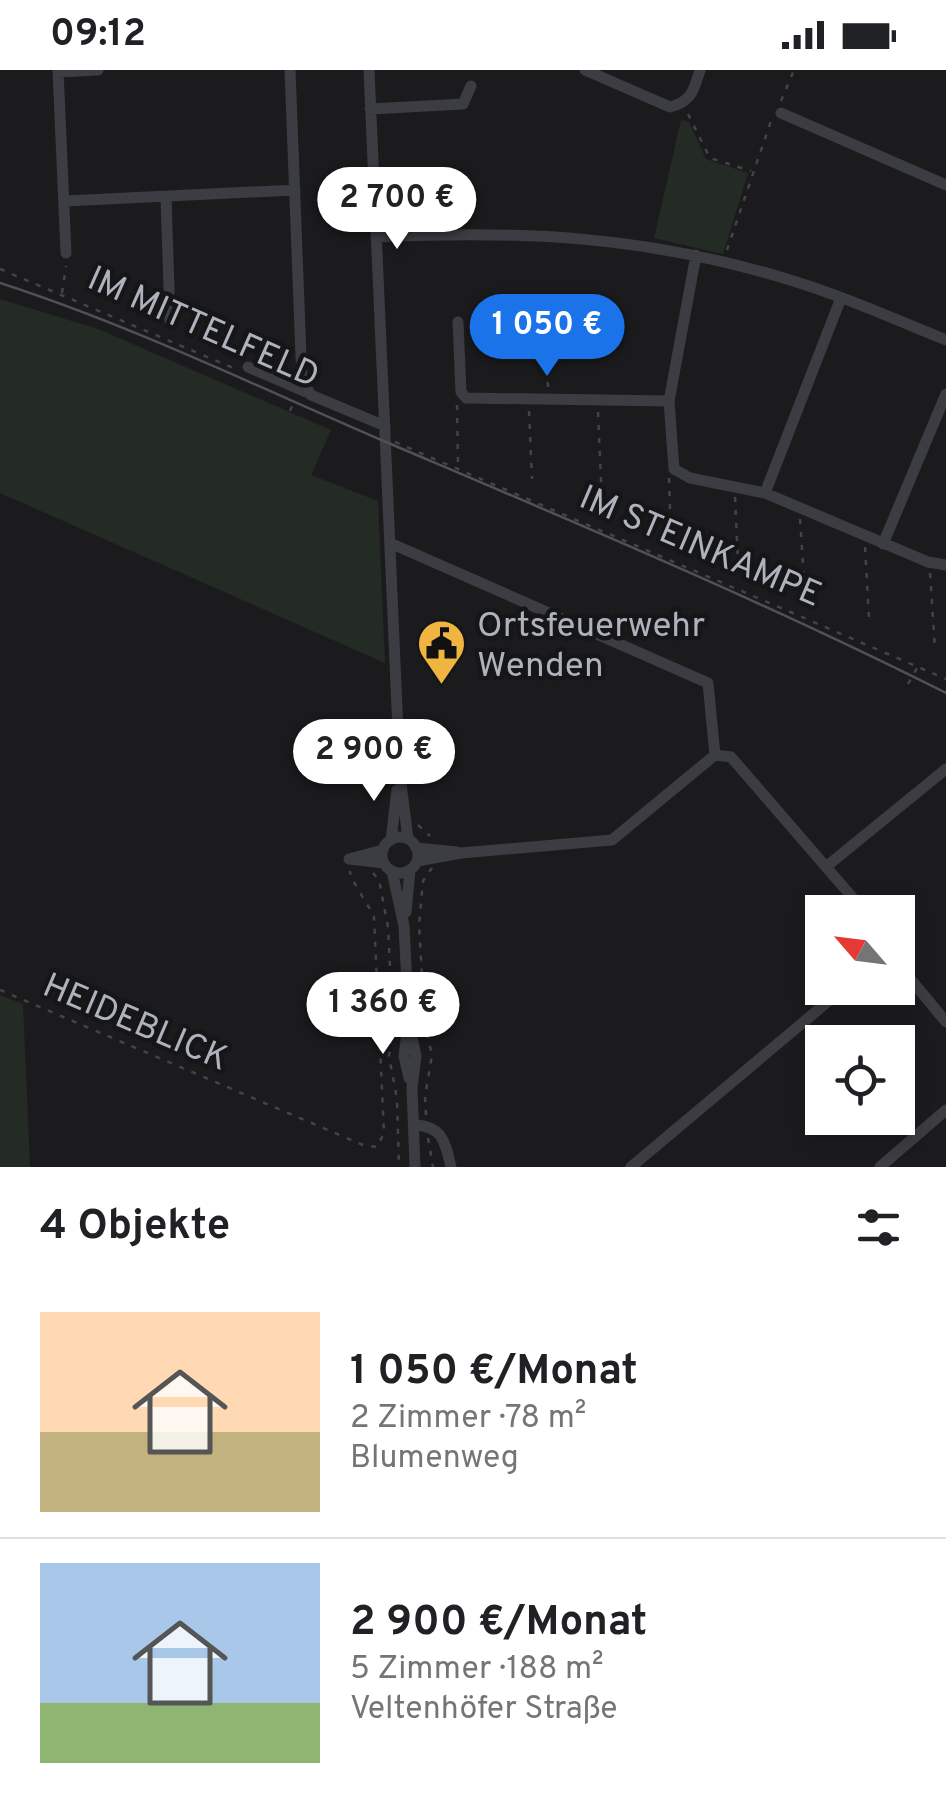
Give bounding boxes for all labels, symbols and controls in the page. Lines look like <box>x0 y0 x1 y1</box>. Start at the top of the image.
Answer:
text: 09:12 <box>50 11 146 60</box>
pin: 2 700 € <box>305 167 489 252</box>
text: 2 700 € <box>339 179 455 219</box>
street label: IM MITTELFELD <box>80 258 325 399</box>
pin: 1 050 € <box>455 294 639 379</box>
text: 1 050 € <box>492 306 602 346</box>
street label: IM STEINKAMPE <box>572 477 828 619</box>
place label: Ortsfeuerwehr Wenden <box>477 605 705 689</box>
public building icon: Ortsfeuerwehr Wenden <box>416 618 468 686</box>
pin: 2 900 € <box>282 719 466 804</box>
text: 2 900 € <box>315 731 433 771</box>
north arrow <box>805 895 915 1005</box>
map controls <box>805 895 915 1135</box>
street label: HEIDEBLICK <box>36 965 234 1083</box>
pin: 1 360 € <box>291 972 475 1057</box>
text: 1 360 € <box>328 984 438 1024</box>
button: locate <box>805 1025 915 1135</box>
icon: filters <box>851 1200 906 1255</box>
text: 4 Objekte <box>40 1201 230 1254</box>
text: 1 050 €/Monat <box>350 1346 638 1399</box>
icon: home <box>120 1352 240 1472</box>
text: 2 Zimmer · 78 m² <box>350 1399 586 1439</box>
text: Blumenweg <box>350 1439 519 1479</box>
text: 2 900 €/Monat <box>350 1597 647 1650</box>
icon: home <box>120 1603 240 1723</box>
text: 5 Zimmer · 188 m² <box>350 1650 604 1690</box>
text: Veltenhöfer Straße <box>350 1690 618 1730</box>

